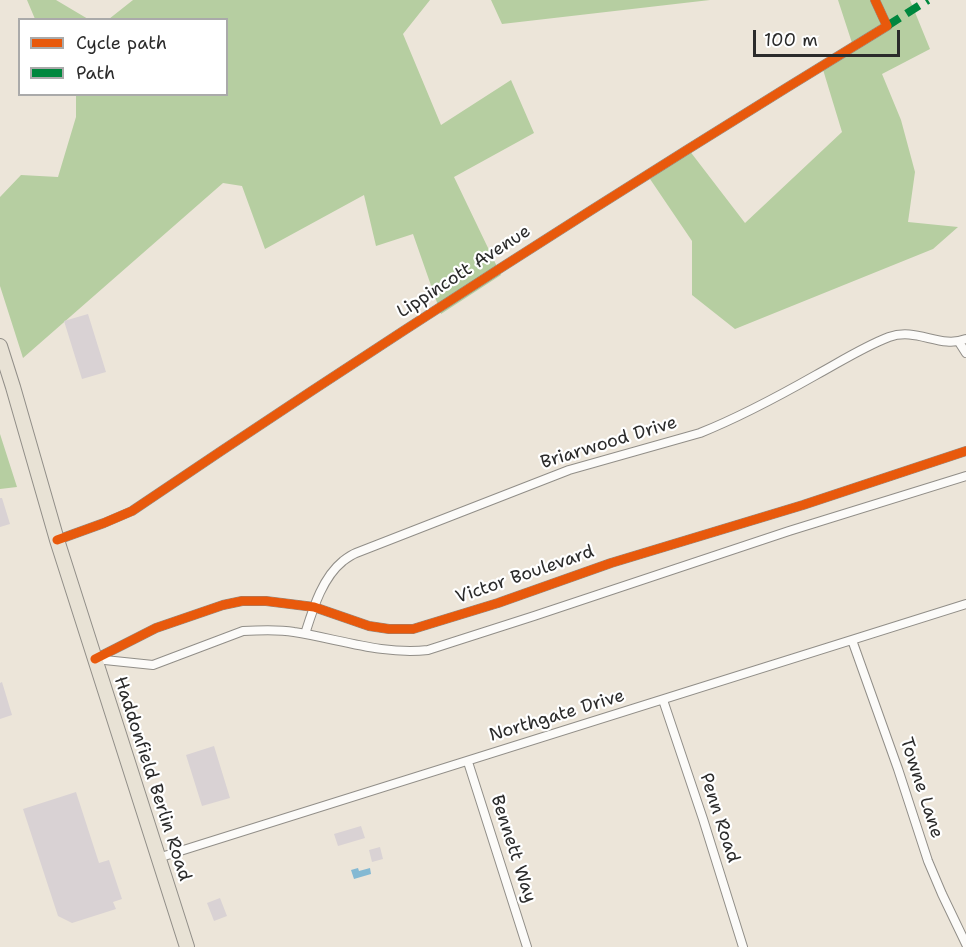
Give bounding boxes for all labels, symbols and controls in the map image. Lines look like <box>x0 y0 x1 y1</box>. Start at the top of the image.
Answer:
legend <box>18 18 228 96</box>
scale bar <box>756 18 903 56</box>
text: 100 m <box>764 28 818 52</box>
text: Cycle path <box>76 31 167 55</box>
text: Path <box>76 61 115 85</box>
street label: Lippincott Avenue <box>393 221 535 323</box>
street label: Briarwood Drive <box>538 412 680 474</box>
street label: Victor Boulevard <box>453 541 597 609</box>
street label: Haddonfield Berlin Road <box>109 674 195 884</box>
street label: Northgate Drive <box>487 685 627 747</box>
street label: Towne Lane <box>895 735 947 841</box>
street label: Penn Road <box>694 770 744 866</box>
street label: Bennett Way <box>485 793 541 905</box>

